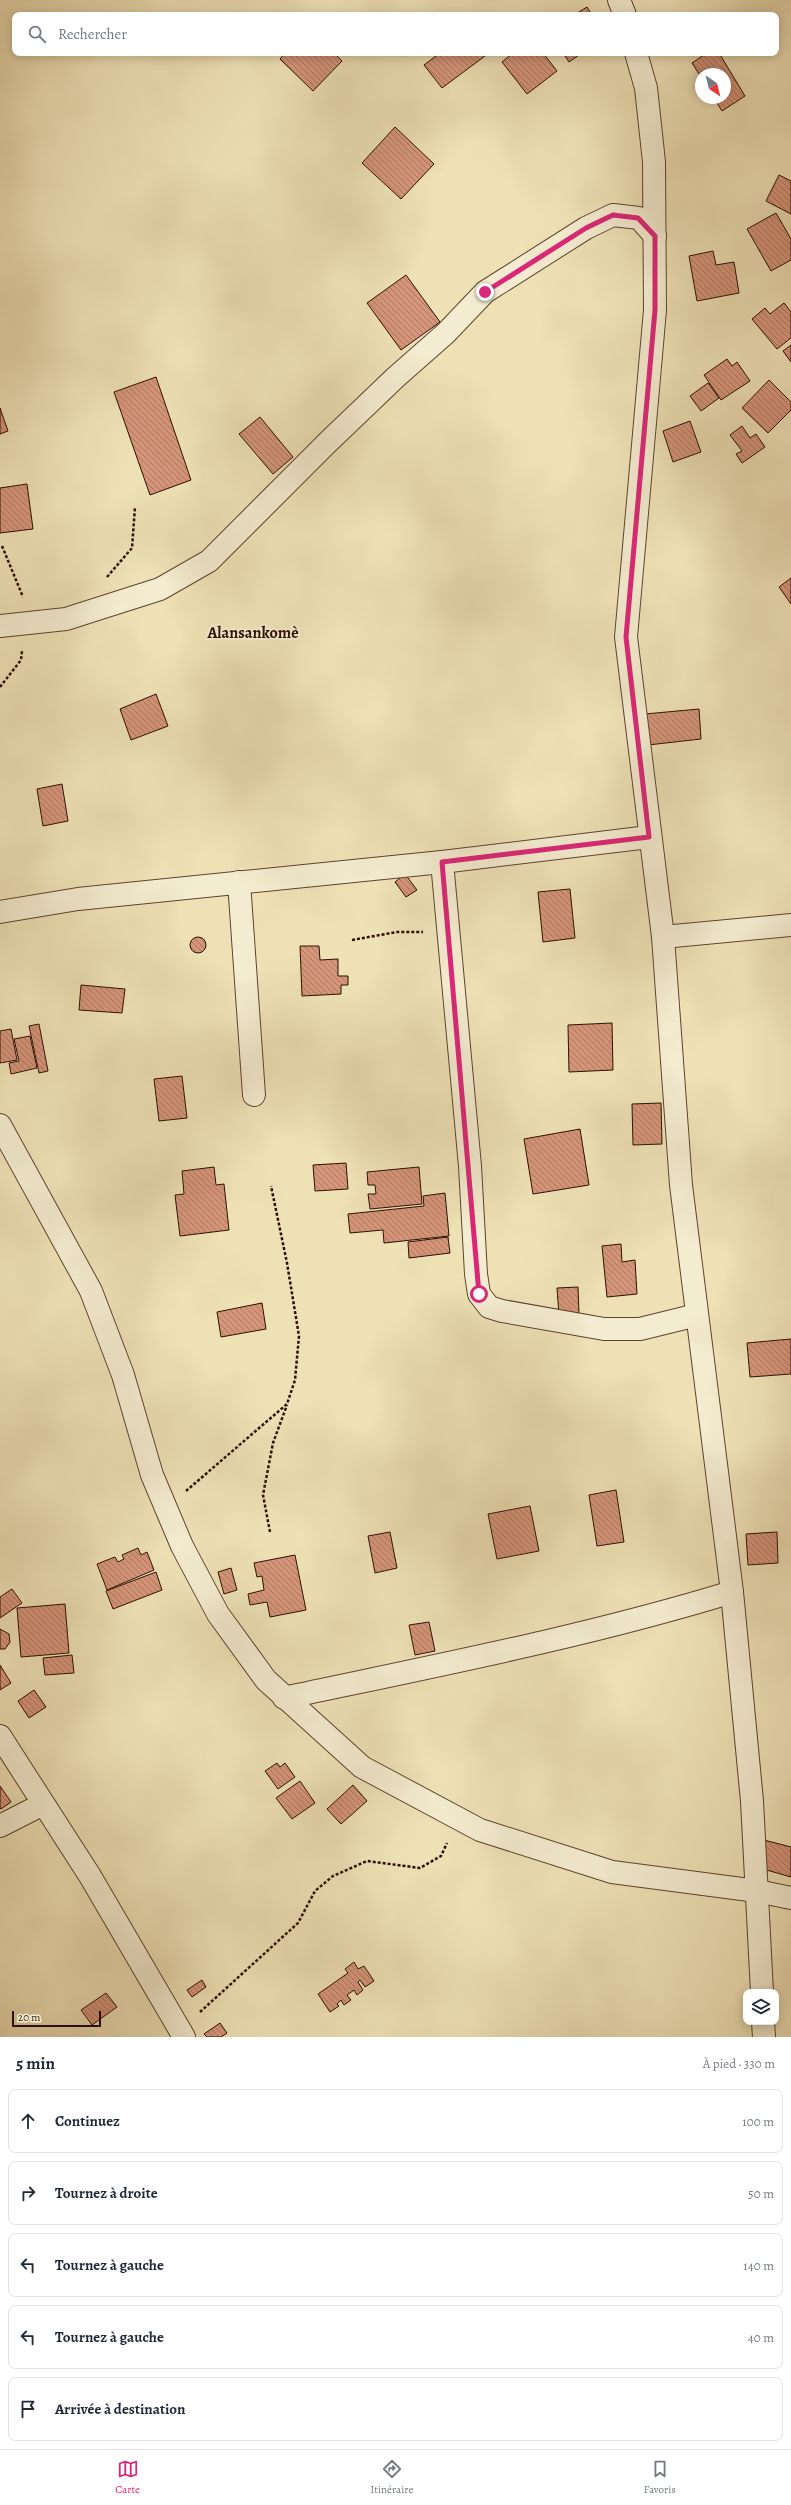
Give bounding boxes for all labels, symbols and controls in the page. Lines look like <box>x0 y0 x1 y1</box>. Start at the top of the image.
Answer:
search box <box>12 12 779 56</box>
icon: search <box>26 23 48 45</box>
text: Rechercher <box>58 24 127 44</box>
north arrow <box>695 68 731 104</box>
route end <box>476 283 494 301</box>
district label: Alansankomè <box>206 622 299 644</box>
route start <box>470 1285 488 1303</box>
map controls <box>743 1989 779 2025</box>
button: layers <box>743 1989 779 2025</box>
scale bar <box>12 2009 101 2028</box>
text: 20 m <box>18 2010 40 2025</box>
text: 5 min <box>16 2052 55 2075</box>
text: À pied · 330 m <box>703 2055 775 2072</box>
icon: ahead <box>17 2110 39 2132</box>
text: Continuez <box>55 2111 120 2131</box>
text: 100 m <box>742 2113 774 2130</box>
icon: right <box>17 2182 39 2204</box>
text: Tournez à droite <box>55 2183 158 2203</box>
text: 50 m <box>748 2185 774 2202</box>
icon: left <box>17 2254 39 2276</box>
text: Tournez à gauche <box>55 2255 164 2275</box>
text: 140 m <box>743 2257 774 2274</box>
icon: left <box>17 2326 39 2348</box>
text: Tournez à gauche <box>55 2327 164 2347</box>
text: 40 m <box>748 2329 774 2346</box>
icon: arrive <box>17 2398 39 2420</box>
text: Arrivée à destination <box>55 2399 186 2419</box>
tab: Carte <box>115 2458 140 2497</box>
tab: Itinéraire <box>370 2458 413 2497</box>
tab: Favoris <box>644 2458 676 2497</box>

